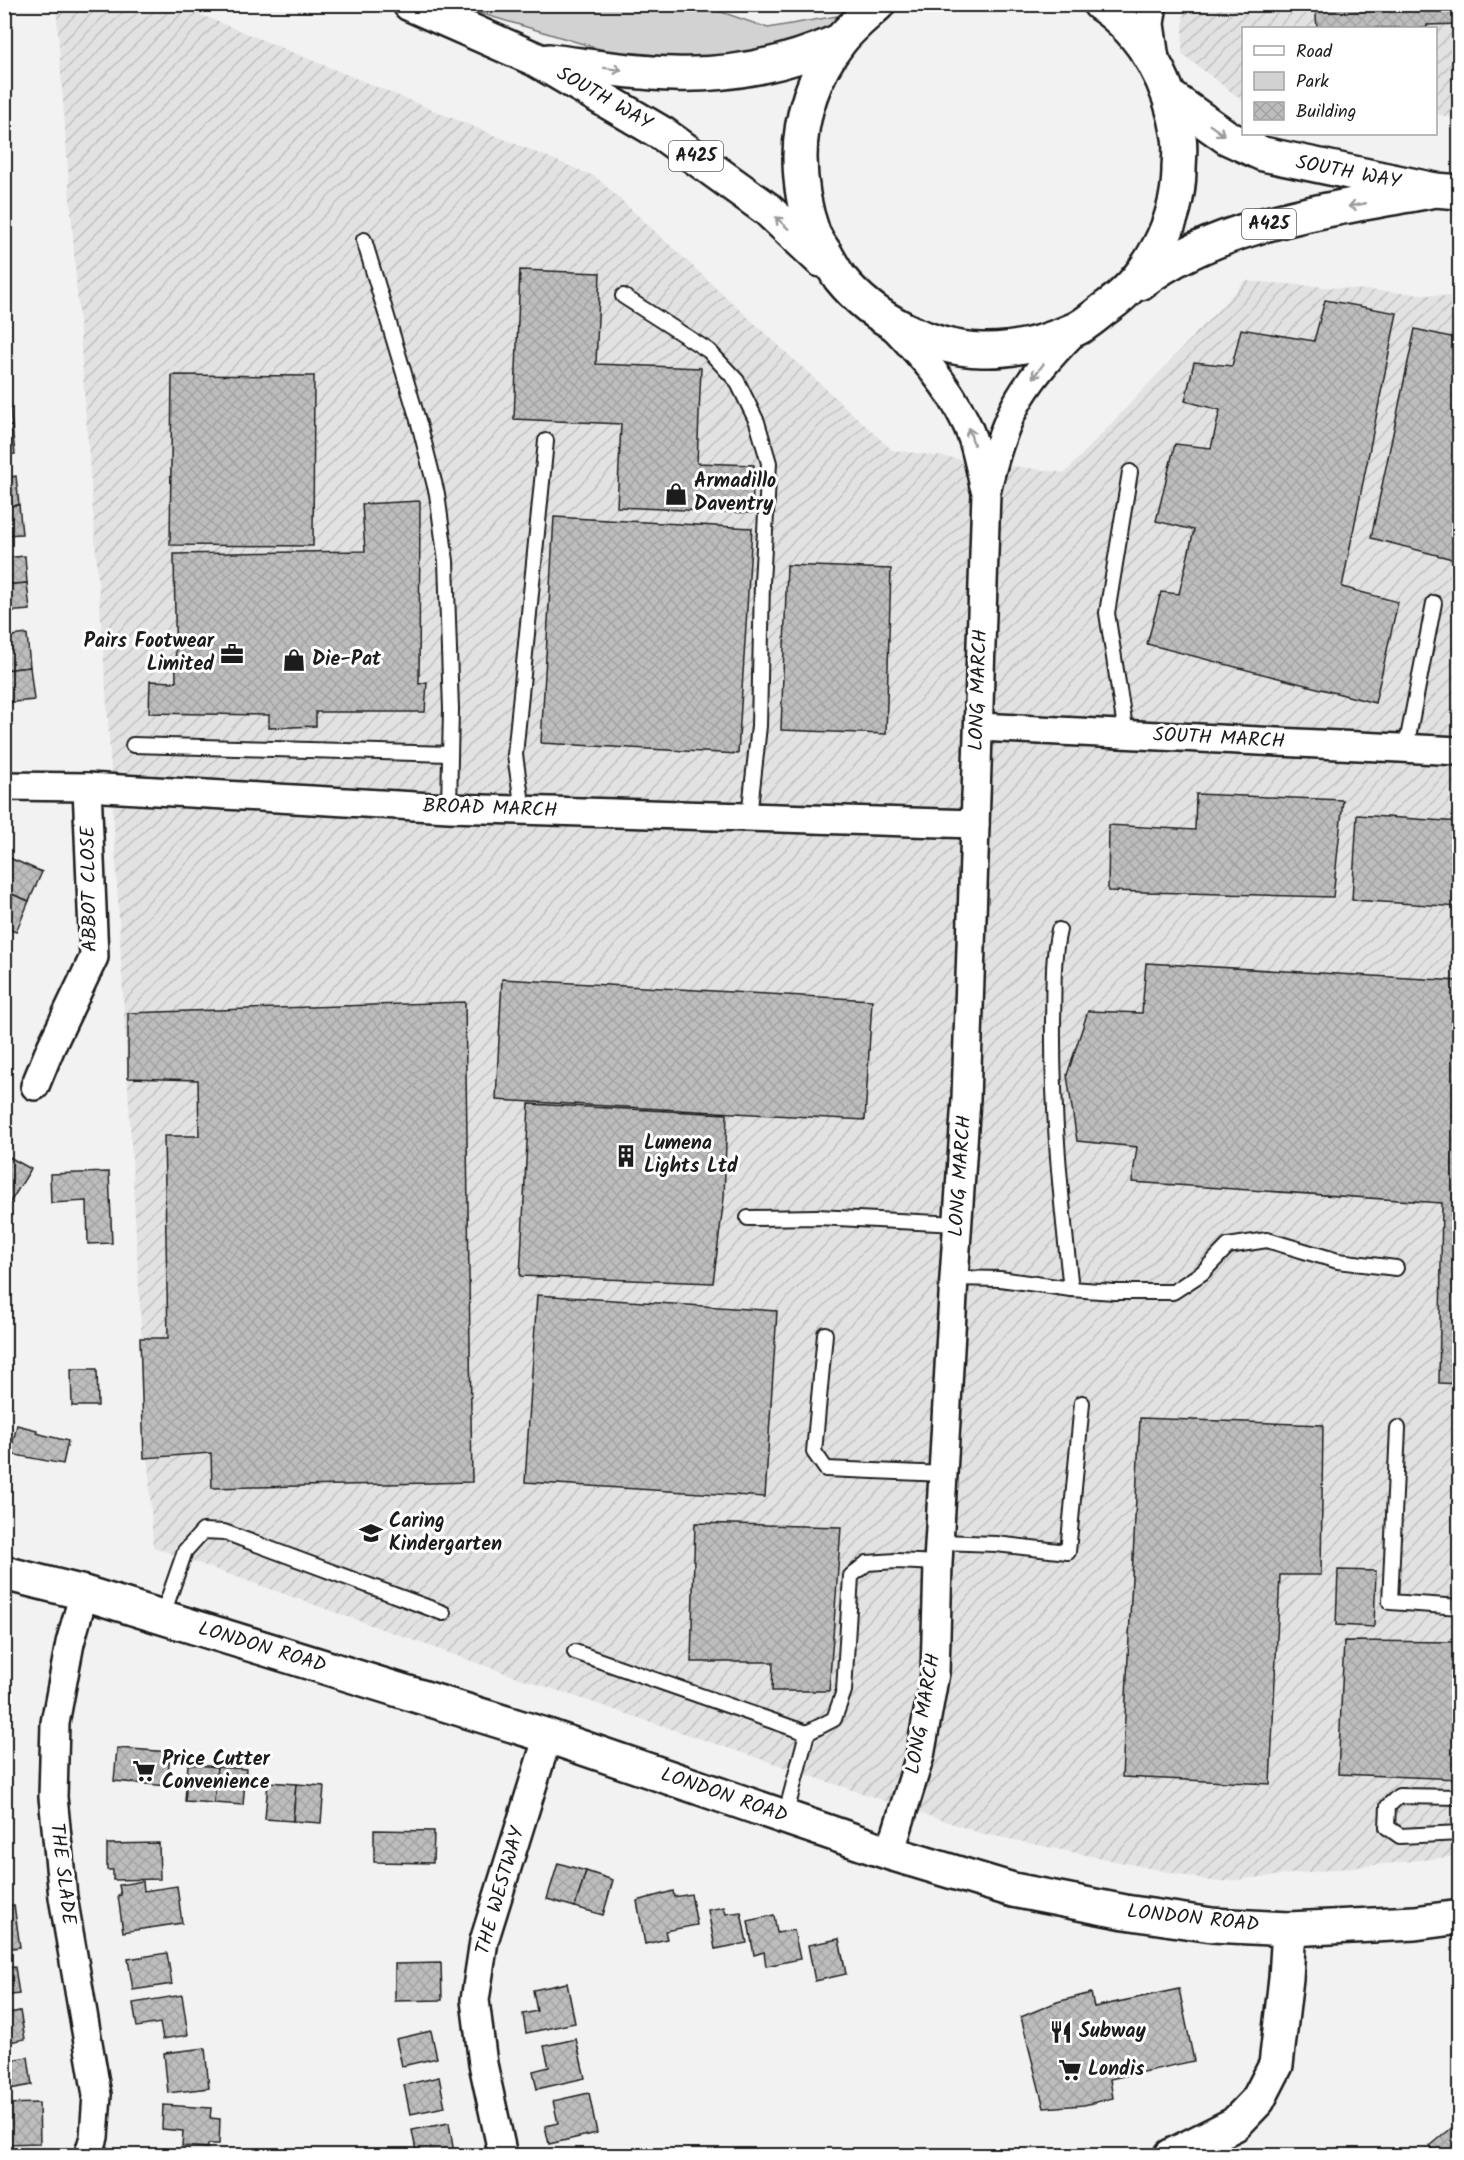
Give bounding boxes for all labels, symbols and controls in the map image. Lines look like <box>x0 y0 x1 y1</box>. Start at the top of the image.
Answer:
legend <box>1242 27 1437 135</box>
text: Road <box>1296 38 1333 67</box>
street label: SOUTH WAY <box>550 59 659 140</box>
one-way arrow <box>603 64 623 75</box>
text: Park <box>1296 68 1329 97</box>
text: Building <box>1296 98 1356 127</box>
one-way arrow <box>1208 124 1224 137</box>
road number: A425 <box>669 141 723 171</box>
street label: SOUTH WAY <box>1293 147 1405 199</box>
one-way arrow <box>1348 200 1368 211</box>
road number: A425 <box>1242 209 1296 239</box>
one-way arrow <box>775 216 790 230</box>
one-way arrow <box>1031 363 1044 379</box>
one-way arrow <box>964 427 975 446</box>
place label: Armadillo Daventry <box>694 466 776 521</box>
shop icon: Armadillo Daventry <box>663 481 689 507</box>
place label: Pairs Footwear Limited <box>84 626 215 681</box>
street label: LONG MARCH <box>961 628 997 752</box>
office icon: Pairs Footwear Limited <box>219 641 245 667</box>
place label: Die-Pat <box>312 644 382 676</box>
shop icon: Die-Pat <box>281 647 307 673</box>
street label: SOUTH MARCH <box>1152 720 1286 758</box>
street label: BROAD MARCH <box>422 791 558 827</box>
street label: ABBOT CLOSE <box>73 824 107 952</box>
street label: LONG MARCH <box>941 1114 981 1238</box>
place label: Lumena Lights Ltd <box>644 1128 739 1183</box>
building icon: Lumena Lights Ltd <box>613 1143 639 1169</box>
place label: Caring Kindergarten <box>389 1506 502 1561</box>
school or university icon: Caring Kindergarten <box>358 1520 384 1546</box>
street label: LONDON ROAD <box>194 1613 330 1683</box>
street label: LONG MARCH <box>898 1651 950 1777</box>
place label: Price Cutter Convenience <box>162 1744 271 1799</box>
supermarket icon: Price Cutter Convenience <box>131 1758 157 1784</box>
street label: LONDON ROAD <box>656 1759 792 1833</box>
street label: THE SLADE <box>40 1821 84 1928</box>
street label: THE WESTWAY <box>467 1822 535 1959</box>
street label: LONDON ROAD <box>1125 1896 1261 1942</box>
place label: Subway <box>1079 2016 1147 2048</box>
restaurant icon: Subway <box>1048 2019 1074 2045</box>
place label: Londis <box>1088 2054 1145 2086</box>
supermarket icon: Londis <box>1057 2057 1083 2083</box>

